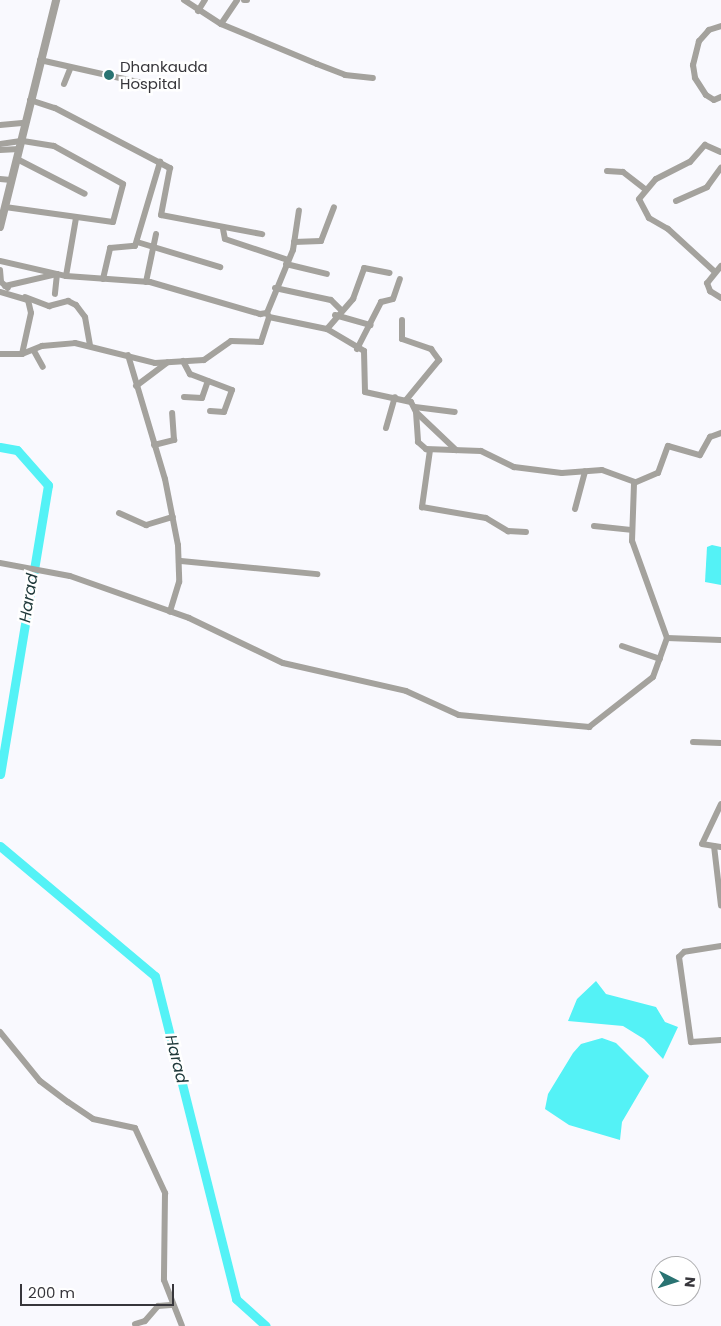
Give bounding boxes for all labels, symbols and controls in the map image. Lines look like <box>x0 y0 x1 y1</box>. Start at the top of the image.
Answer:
place label: Dhankauda Hospital <box>120 57 208 92</box>
marker: Dhankauda Hospital <box>102 68 116 82</box>
water label: Harad <box>16 572 42 624</box>
water label: Harad <box>161 1033 191 1085</box>
north arrow <box>651 1256 701 1306</box>
scale bar <box>22 1274 176 1306</box>
text: N <box>680 1276 700 1288</box>
text: 200 m <box>28 1282 75 1303</box>

